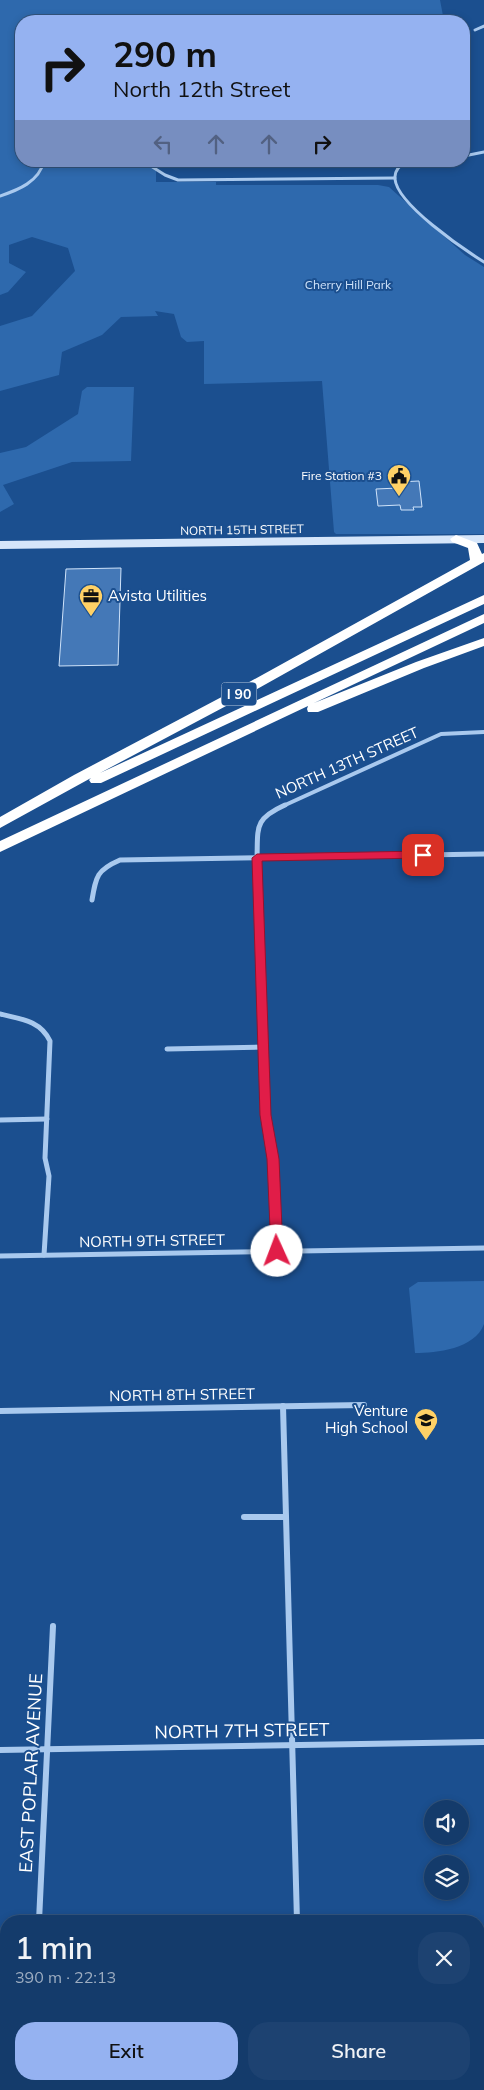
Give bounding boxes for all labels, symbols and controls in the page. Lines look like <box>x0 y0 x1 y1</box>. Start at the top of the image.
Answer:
text: 290 m <box>113 32 217 76</box>
icon: right <box>30 35 95 100</box>
text: North 12th Street <box>113 75 290 103</box>
icon: left <box>149 130 177 158</box>
icon: ahead <box>202 130 230 158</box>
icon: ahead <box>255 130 283 158</box>
icon: right <box>308 130 336 158</box>
park label: Cherry Hill Park <box>305 277 392 292</box>
public building icon: Fire Station #3 <box>386 463 412 497</box>
place label: Fire Station #3 <box>301 468 382 483</box>
street label: NORTH 15TH STREET <box>180 521 305 538</box>
office icon: Avista Utilities <box>78 583 104 617</box>
place label: Avista Utilities <box>108 586 207 605</box>
road number: I 90 <box>222 682 256 706</box>
street label: NORTH 13TH STREET <box>272 722 421 803</box>
pin <box>402 834 444 876</box>
icon: arrive <box>409 841 437 869</box>
position arrow <box>250 1224 302 1276</box>
street label: NORTH 9TH STREET <box>79 1230 225 1251</box>
street label: NORTH 8TH STREET <box>109 1384 255 1405</box>
place label: Venture High School <box>325 1401 408 1437</box>
school or university icon: Venture High School <box>413 1407 439 1441</box>
street label: EAST POPLAR AVENUE <box>14 1673 47 1873</box>
street label: NORTH 7TH STREET <box>154 1717 330 1744</box>
map controls <box>424 1800 469 1900</box>
button: sound <box>424 1800 469 1845</box>
button: layers <box>424 1855 469 1900</box>
text: 1 min <box>15 1929 93 1967</box>
button: close <box>418 1932 470 1984</box>
text: 390 m · 22:13 <box>15 1967 116 1987</box>
button: Exit <box>15 2022 238 2080</box>
button: Share <box>248 2022 470 2080</box>

